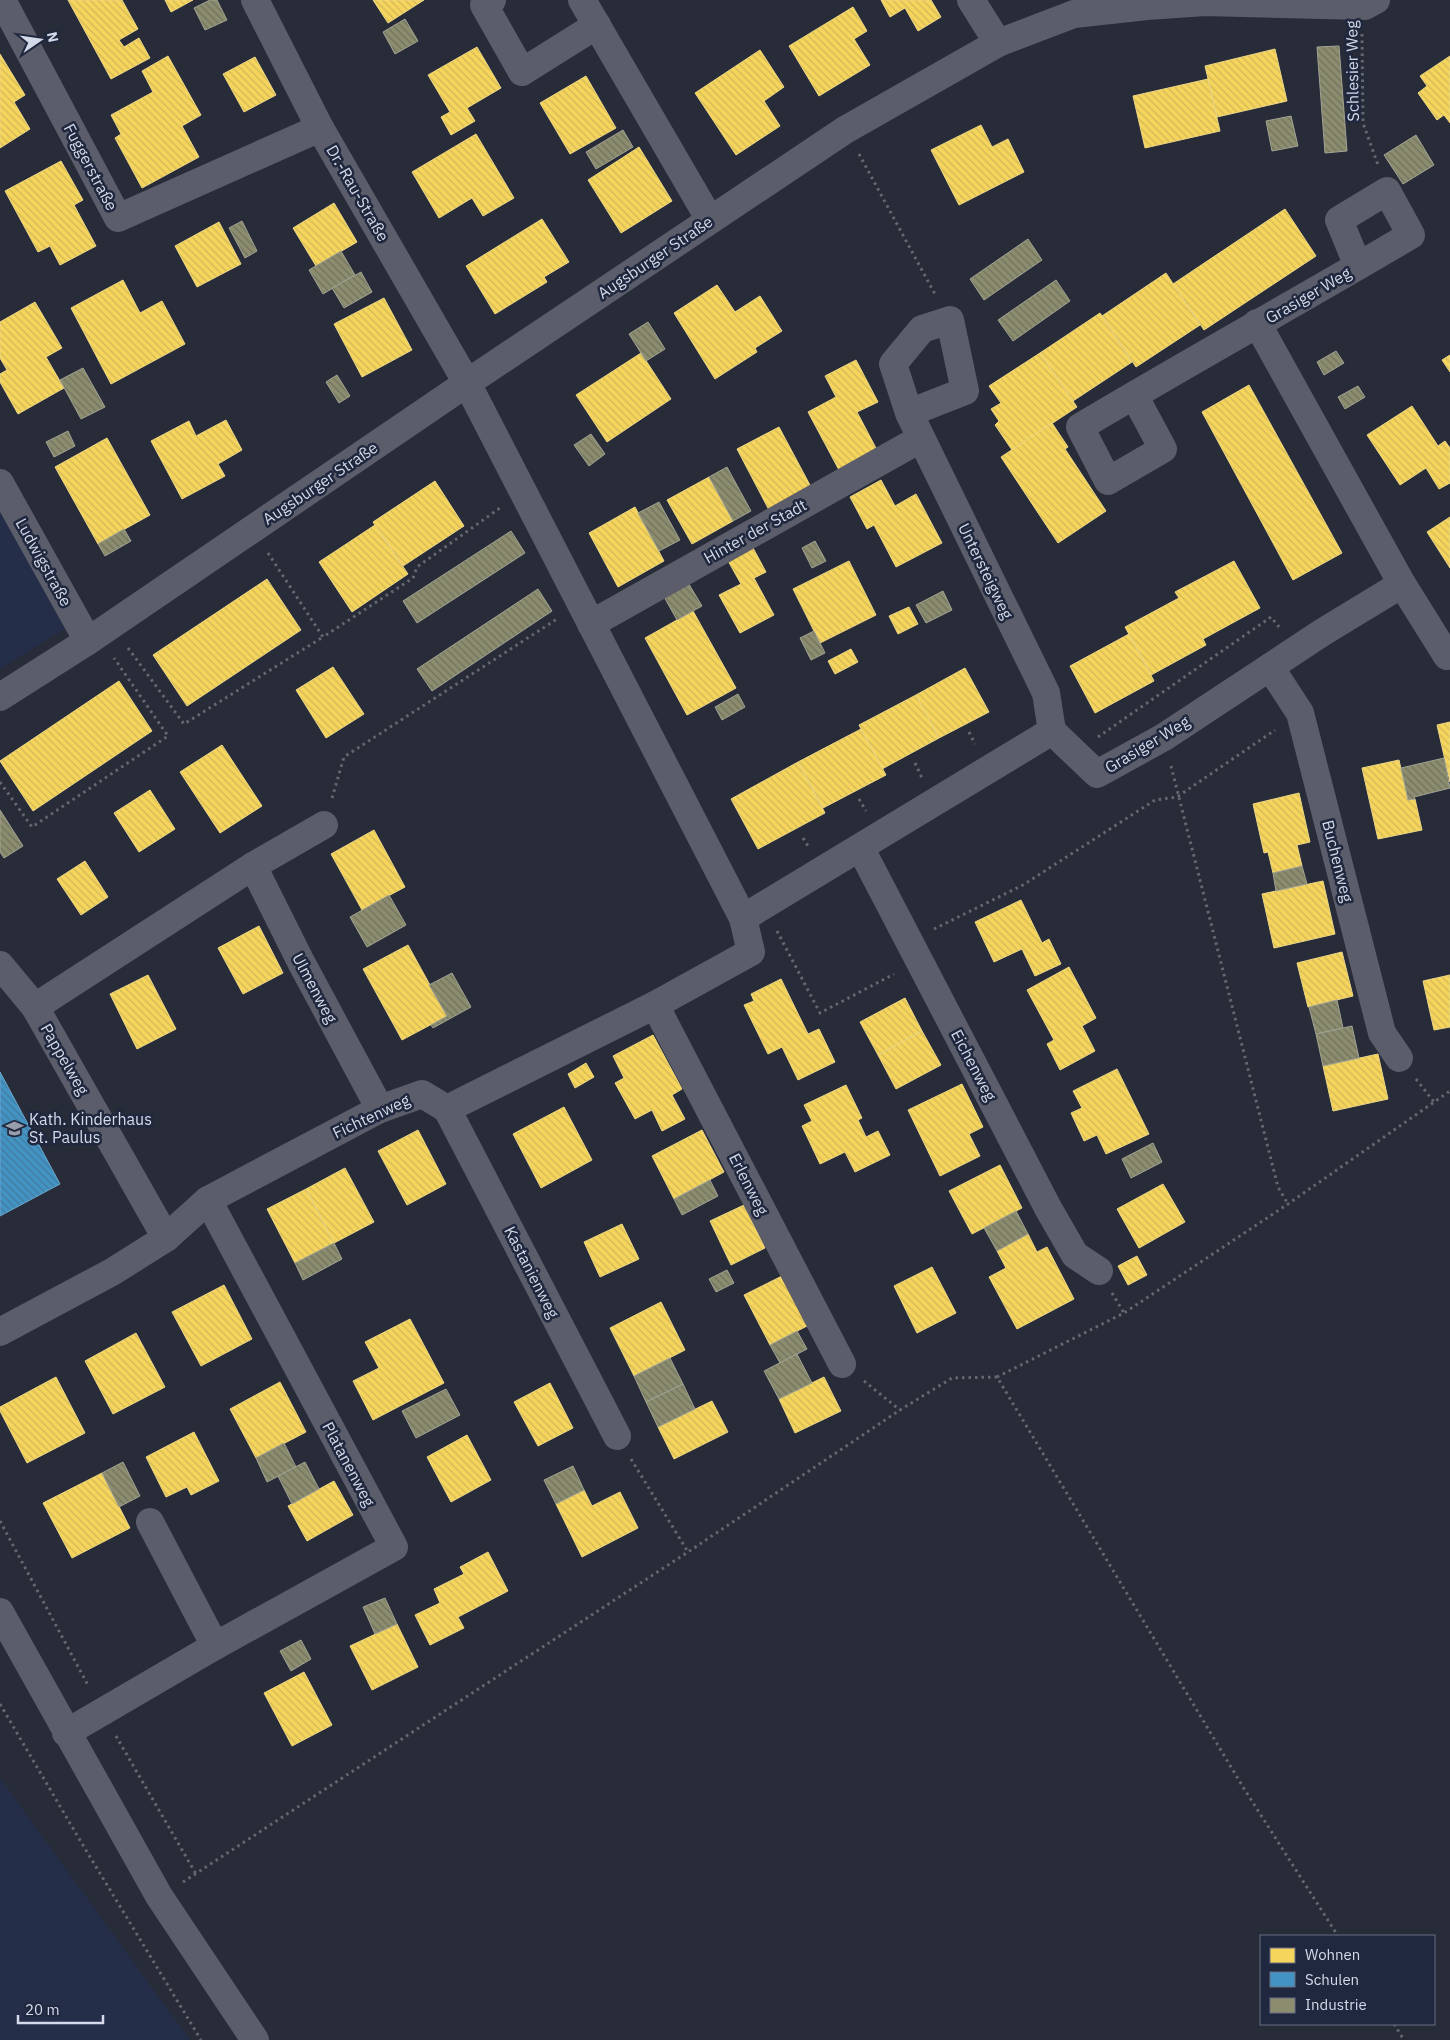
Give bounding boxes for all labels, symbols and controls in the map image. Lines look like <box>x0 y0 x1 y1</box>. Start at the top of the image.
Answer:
north arrow <box>15 15 65 65</box>
street label: Schlesier Weg <box>1341 20 1363 122</box>
text: N <box>43 30 63 44</box>
street label: Fuggerstraße <box>60 120 122 214</box>
street label: Dr.-Rau-Straße <box>322 141 394 245</box>
street label: Augsburger Straße <box>594 211 717 303</box>
street label: Grasiger Weg <box>1262 262 1355 327</box>
street label: Augsburger Straße <box>259 437 382 529</box>
street label: Hinter der Stadt <box>700 495 810 567</box>
street label: Ludwigstraße <box>12 514 77 610</box>
street label: Untersteigweg <box>954 520 1018 623</box>
street label: Grasiger Weg <box>1101 711 1193 777</box>
street label: Buchenweg <box>1318 818 1358 905</box>
street label: Ulmenweg <box>288 950 342 1027</box>
street label: Pappelweg <box>37 1020 94 1099</box>
street label: Eichenweg <box>947 1026 1001 1104</box>
street label: Fichtenweg <box>329 1089 413 1143</box>
place label: Kath. Kinderhaus St. Paulus <box>29 1109 152 1147</box>
school or university icon: Kath. Kinderhaus St. Paulus <box>5 1118 25 1138</box>
street label: Erlenweg <box>725 1150 773 1219</box>
street label: Kastanienweg <box>500 1223 564 1322</box>
street label: Platanenweg <box>318 1418 380 1510</box>
legend <box>1260 1935 1435 2025</box>
text: Wohnen <box>1305 1945 1360 1964</box>
text: Schulen <box>1305 1970 1359 1989</box>
scale bar <box>18 1992 102 2024</box>
text: Industrie <box>1305 1995 1367 2014</box>
text: 20 m <box>25 2000 60 2019</box>

